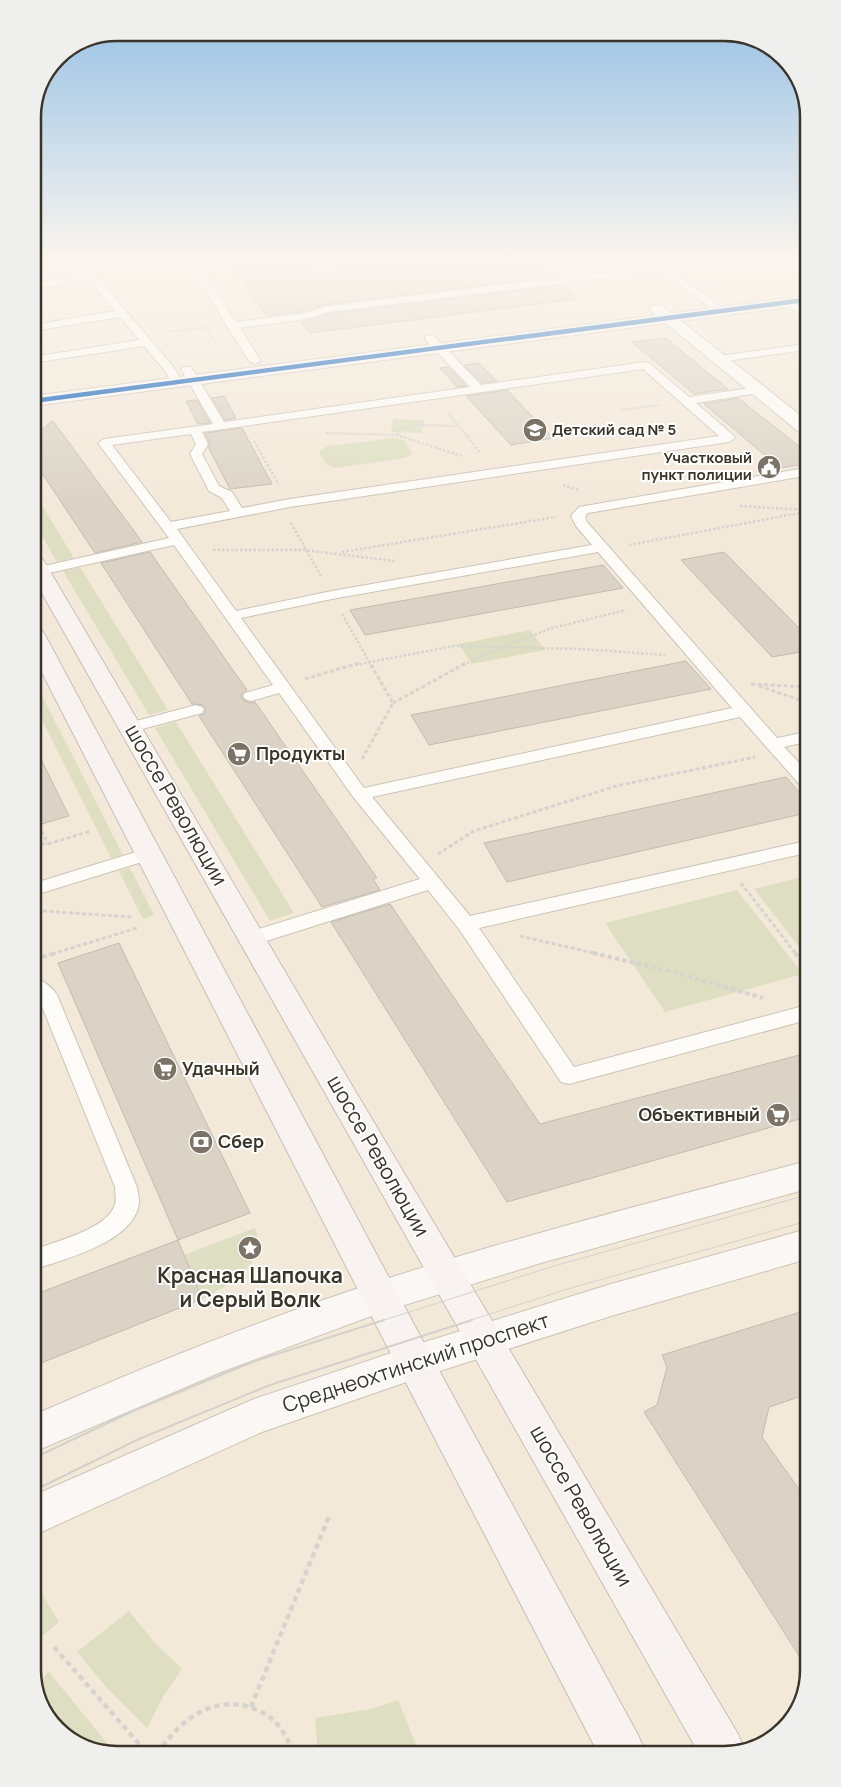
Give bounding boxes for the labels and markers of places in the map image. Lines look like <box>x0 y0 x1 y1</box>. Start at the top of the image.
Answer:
school or university icon: Детский сад № 5 <box>522 417 548 443</box>
place label: Детский сад № 5 <box>552 419 676 440</box>
place label: Участковый пункт полиции <box>641 447 752 485</box>
public building icon: Участковый пункт полиции <box>756 454 782 480</box>
supermarket icon: Продукты <box>226 741 252 767</box>
place label: Продукты <box>256 741 345 765</box>
supermarket icon: Удачный <box>152 1056 178 1082</box>
place label: Удачный <box>182 1056 260 1080</box>
place label: Объективный <box>638 1102 760 1126</box>
supermarket icon: Объективный <box>765 1102 791 1128</box>
bank icon: Сбер <box>188 1129 214 1155</box>
place label: Сбер <box>218 1129 264 1153</box>
place icon: Красная Шапочка и Серый Волк <box>237 1235 263 1261</box>
place label: Красная Шапочка и Серый Волк <box>157 1261 343 1313</box>

